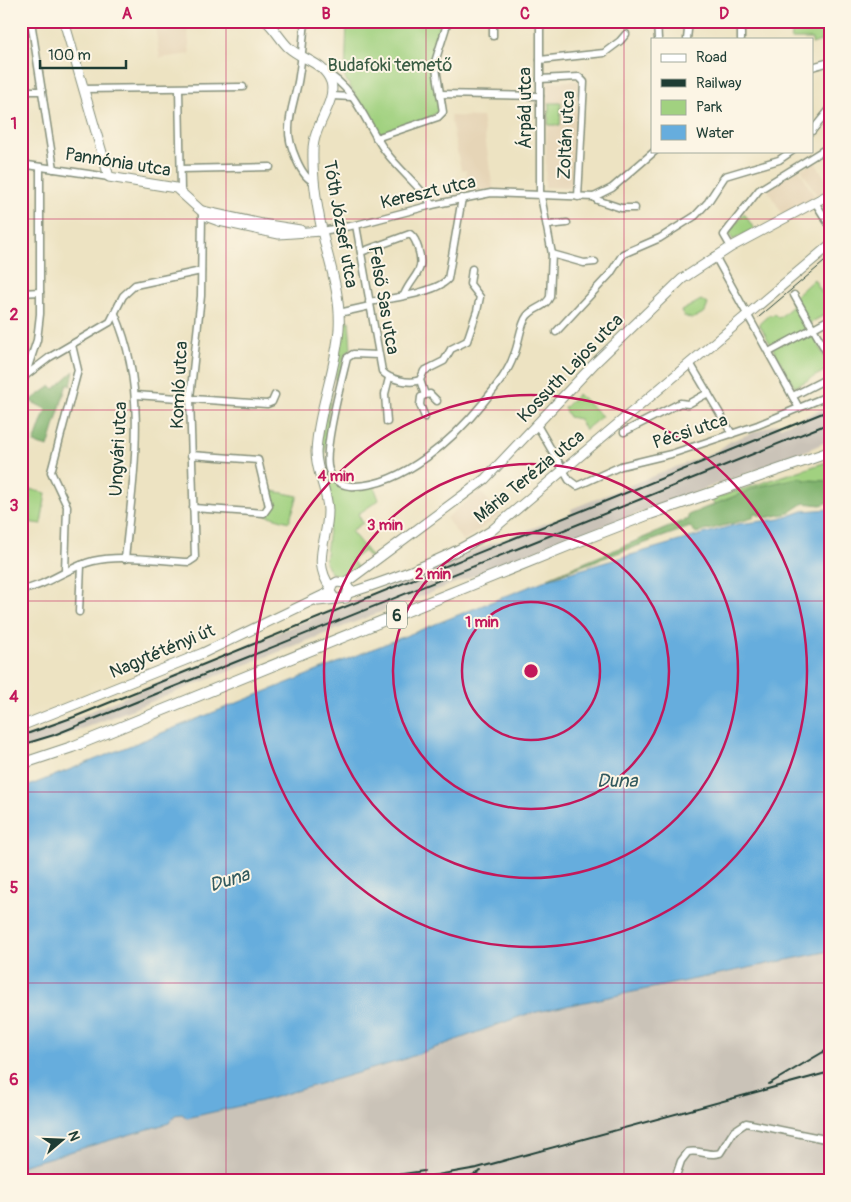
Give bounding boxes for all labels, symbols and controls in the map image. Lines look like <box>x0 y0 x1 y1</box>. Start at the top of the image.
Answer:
text: A <box>122 4 133 24</box>
text: B <box>321 4 331 24</box>
text: C <box>520 4 530 24</box>
text: D <box>719 4 729 24</box>
scale bar <box>40 38 126 70</box>
legend <box>651 38 814 152</box>
text: 100 m <box>48 46 91 65</box>
text: Road <box>696 48 727 67</box>
park label: Budafoki temető <box>328 54 453 77</box>
street label: Árpád utca <box>514 67 537 149</box>
text: Railway <box>696 74 742 93</box>
street label: Zoltán utca <box>553 90 580 180</box>
text: Park <box>696 98 723 117</box>
text: 1 <box>11 114 17 134</box>
text: Water <box>696 124 735 143</box>
street label: Pannónia utca <box>63 143 172 182</box>
street label: Tóth József utca <box>318 158 363 290</box>
street label: Kereszt utca <box>378 170 478 215</box>
street label: Felső Sas utca <box>363 244 404 356</box>
text: 2 <box>10 305 19 325</box>
street label: Kossuth Lajos utca <box>512 309 628 428</box>
street label: Komló utca <box>166 341 193 429</box>
street label: Ungvári utca <box>105 401 132 497</box>
street label: Pécsi utca <box>650 409 731 454</box>
street label: Mária Terézia utca <box>469 425 589 528</box>
text: 4 min <box>318 467 355 486</box>
text: 3 <box>10 496 19 516</box>
text: 3 min <box>367 516 403 535</box>
text: 2 min <box>415 565 451 584</box>
road number: 6 <box>387 602 407 628</box>
text: 1 min <box>465 613 499 632</box>
street label: Nagytétényi út <box>106 619 219 684</box>
centre of rings <box>522 662 540 680</box>
text: 4 <box>9 687 19 707</box>
water label: Duna <box>597 769 639 793</box>
water label: Duna <box>206 862 253 897</box>
text: 5 <box>10 878 19 898</box>
text: 6 <box>9 1070 19 1090</box>
north arrow <box>38 1114 88 1164</box>
text: N <box>64 1129 83 1143</box>

